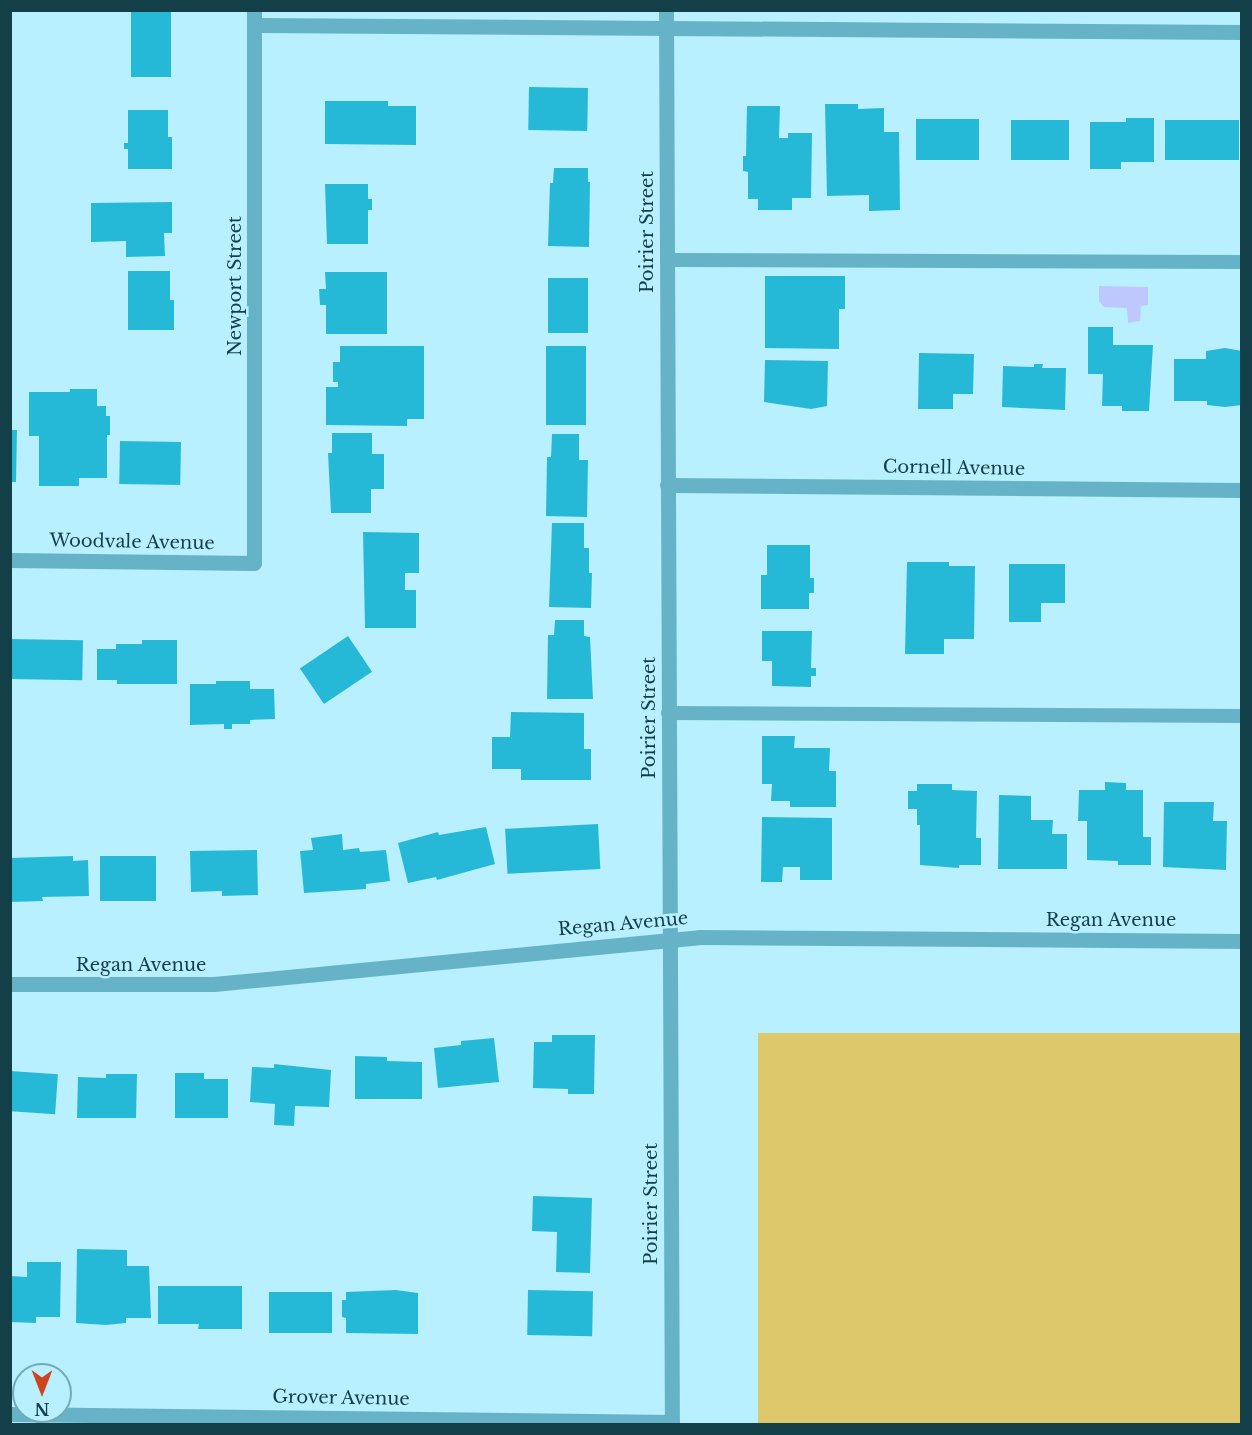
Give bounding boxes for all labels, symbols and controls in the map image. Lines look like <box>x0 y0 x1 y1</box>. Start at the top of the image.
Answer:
street label: Poirier Street <box>636 171 658 293</box>
street label: Newport Street <box>224 216 246 356</box>
street label: Cornell Avenue <box>882 456 1026 480</box>
street label: Woodvale Avenue <box>49 530 215 554</box>
street label: Poirier Street <box>638 657 660 779</box>
street label: Regan Avenue <box>557 908 689 940</box>
street label: Regan Avenue <box>1045 909 1177 931</box>
street label: Regan Avenue <box>75 954 207 976</box>
street label: Poirier Street <box>640 1143 662 1265</box>
north arrow <box>12 1363 72 1423</box>
street label: Grover Avenue <box>271 1386 411 1410</box>
text: N <box>34 1399 50 1419</box>

